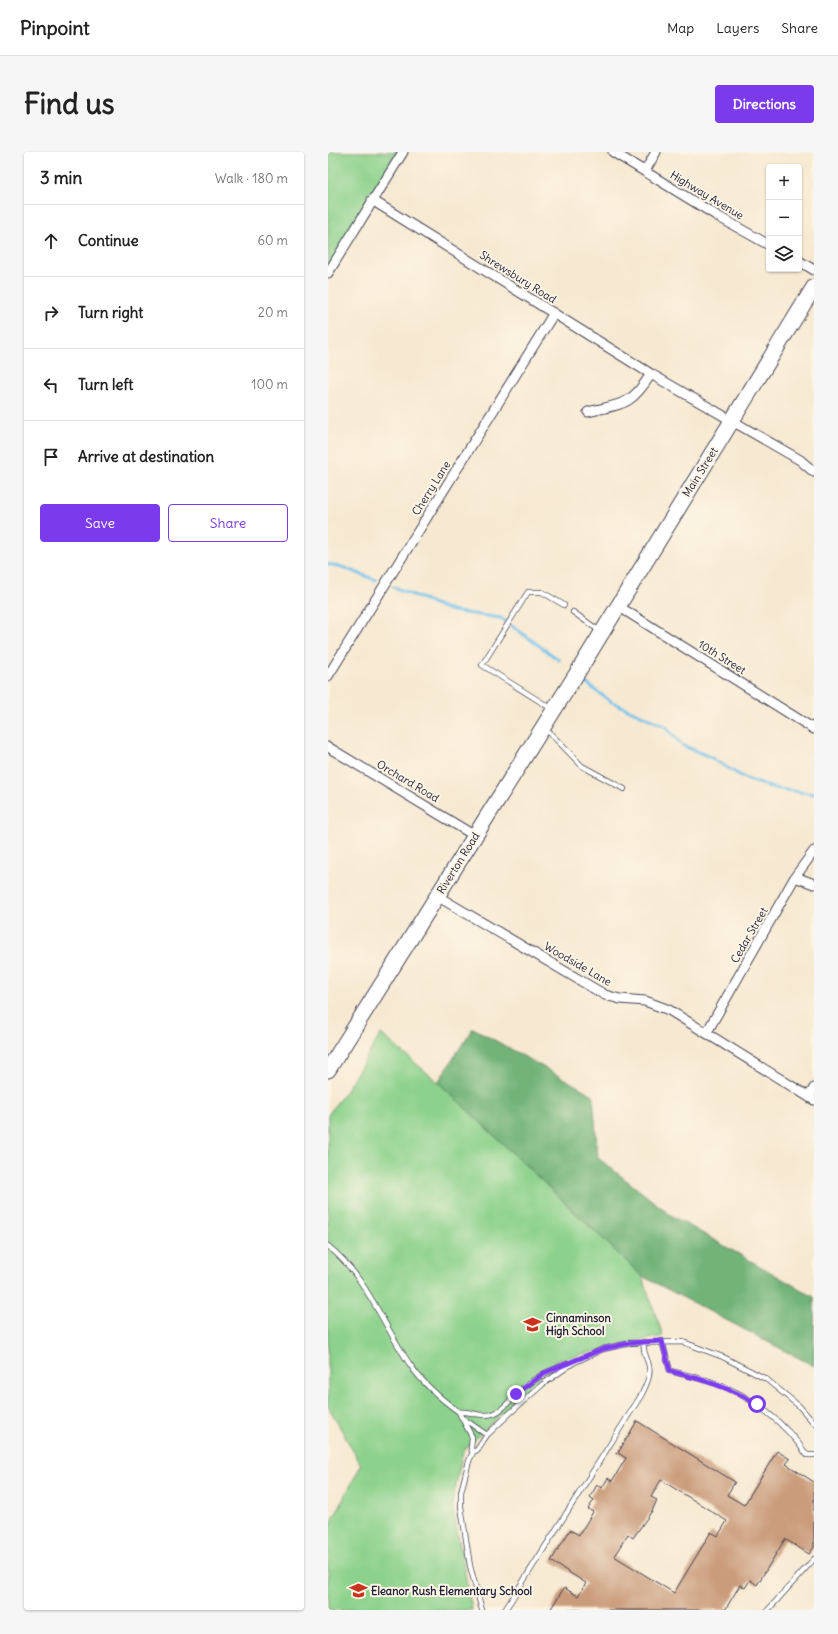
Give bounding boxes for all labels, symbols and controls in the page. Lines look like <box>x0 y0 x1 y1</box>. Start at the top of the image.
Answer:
text: Pinpoint <box>20 16 90 40</box>
text: Map <box>667 19 694 37</box>
text: Layers <box>716 19 759 37</box>
text: Share <box>781 19 818 37</box>
button: Directions <box>715 85 814 123</box>
text: Find us <box>24 86 115 122</box>
map controls <box>766 164 802 272</box>
button: + <box>766 164 802 200</box>
text: 3 min <box>40 167 82 189</box>
street label: Highway Avenue <box>668 168 746 223</box>
text: Walk · 180 m <box>215 170 288 187</box>
button: − <box>766 200 802 236</box>
icon: ahead <box>40 230 62 252</box>
text: Continue <box>78 231 139 250</box>
text: 60 m <box>257 232 288 249</box>
button: layers <box>766 236 802 272</box>
street label: Shrewsbury Road <box>477 248 559 306</box>
icon: right <box>40 302 62 324</box>
text: Turn right <box>78 303 143 322</box>
text: 20 m <box>258 304 288 321</box>
icon: left <box>40 374 62 396</box>
text: Turn left <box>78 375 133 394</box>
text: 100 m <box>251 376 288 393</box>
street label: Main Street <box>679 444 721 499</box>
icon: arrive <box>40 446 62 468</box>
text: Arrive at destination <box>78 447 214 466</box>
street label: Cherry Lane <box>409 458 453 518</box>
button: Save <box>40 504 160 542</box>
button: Share <box>168 504 288 542</box>
street label: 10th Street <box>696 637 749 677</box>
street label: Orchard Road <box>374 757 442 805</box>
street label: Riverton Road <box>434 829 483 896</box>
street label: Cedar Street <box>727 904 771 965</box>
street label: Woodside Lane <box>542 939 614 989</box>
place label: Cinnaminson High School <box>546 1311 611 1339</box>
school or university icon: Cinnaminson High School <box>523 1314 543 1334</box>
route end <box>507 1385 525 1403</box>
route start <box>748 1395 766 1413</box>
school or university icon: Eleanor Rush Elementary School <box>348 1581 368 1601</box>
place label: Eleanor Rush Elementary School <box>371 1584 532 1599</box>

